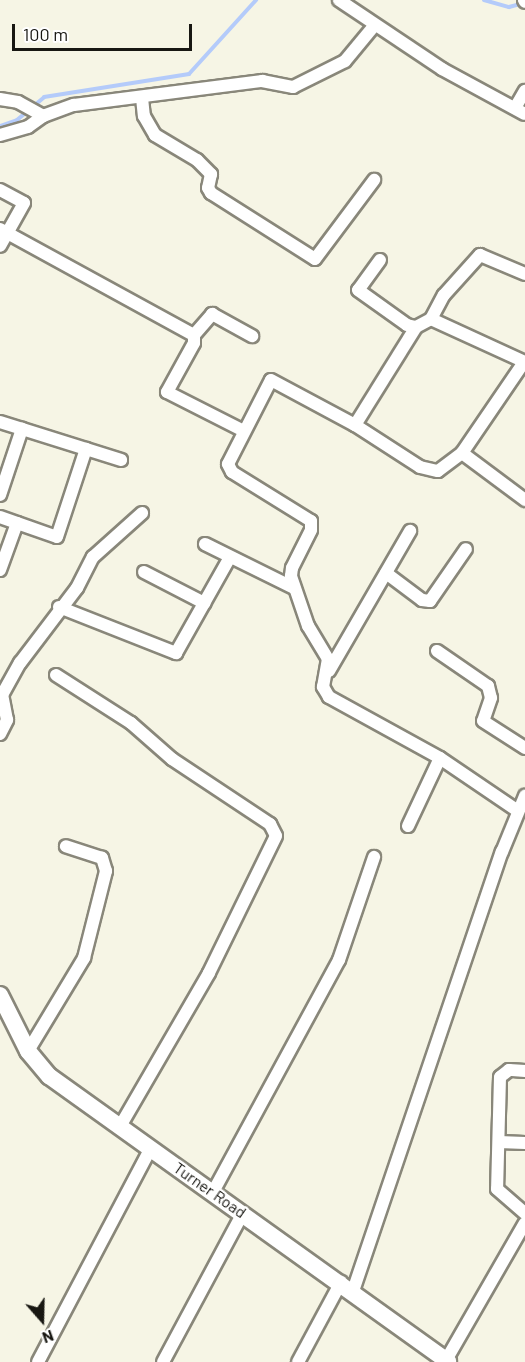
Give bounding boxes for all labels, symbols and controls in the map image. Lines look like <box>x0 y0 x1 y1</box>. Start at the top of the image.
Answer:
scale bar <box>15 12 195 50</box>
text: 100 m <box>23 23 68 45</box>
street label: Turner Road <box>170 1158 250 1222</box>
north arrow <box>12 1290 72 1350</box>
text: N <box>40 1327 57 1348</box>

